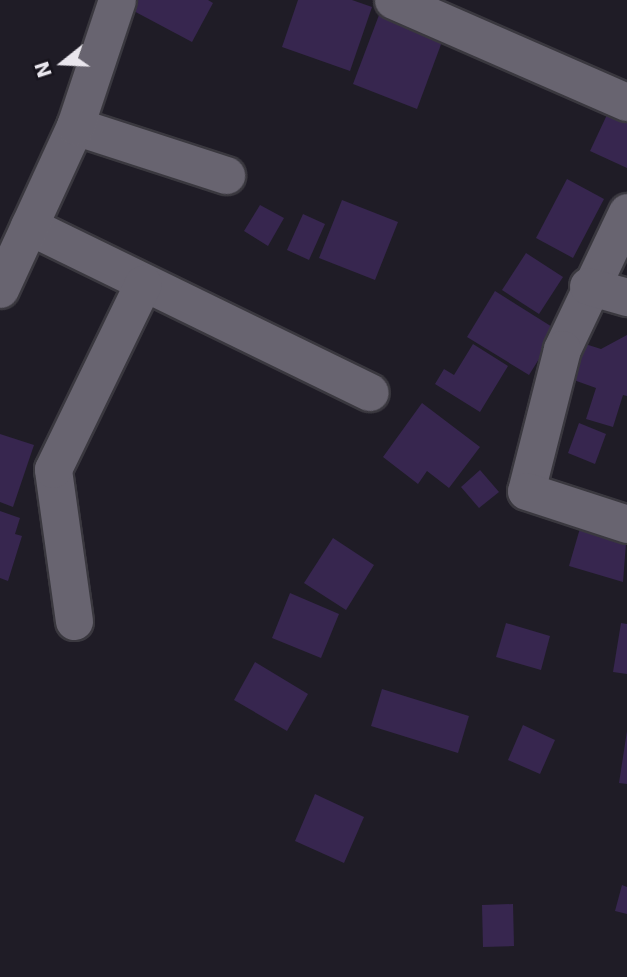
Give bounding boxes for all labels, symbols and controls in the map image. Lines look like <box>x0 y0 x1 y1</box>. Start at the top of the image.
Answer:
north arrow <box>28 28 98 98</box>
text: N <box>30 59 56 80</box>

